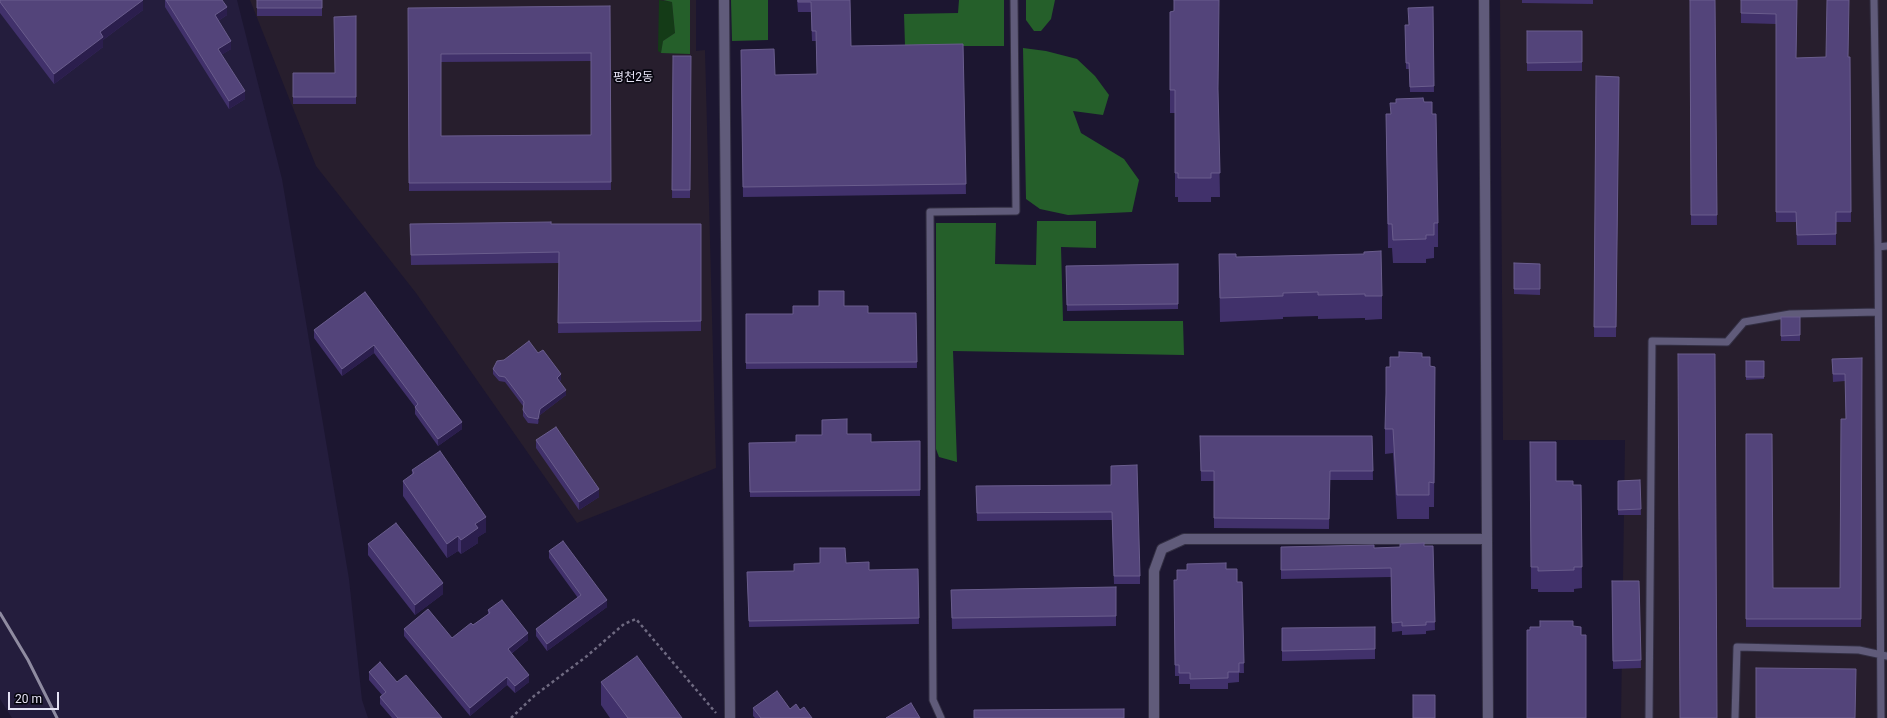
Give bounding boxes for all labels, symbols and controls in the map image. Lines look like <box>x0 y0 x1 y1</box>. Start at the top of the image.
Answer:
district label: 평천2동 <box>613 71 653 85</box>
scale bar <box>10 684 61 710</box>
text: 20 m <box>15 692 42 706</box>

